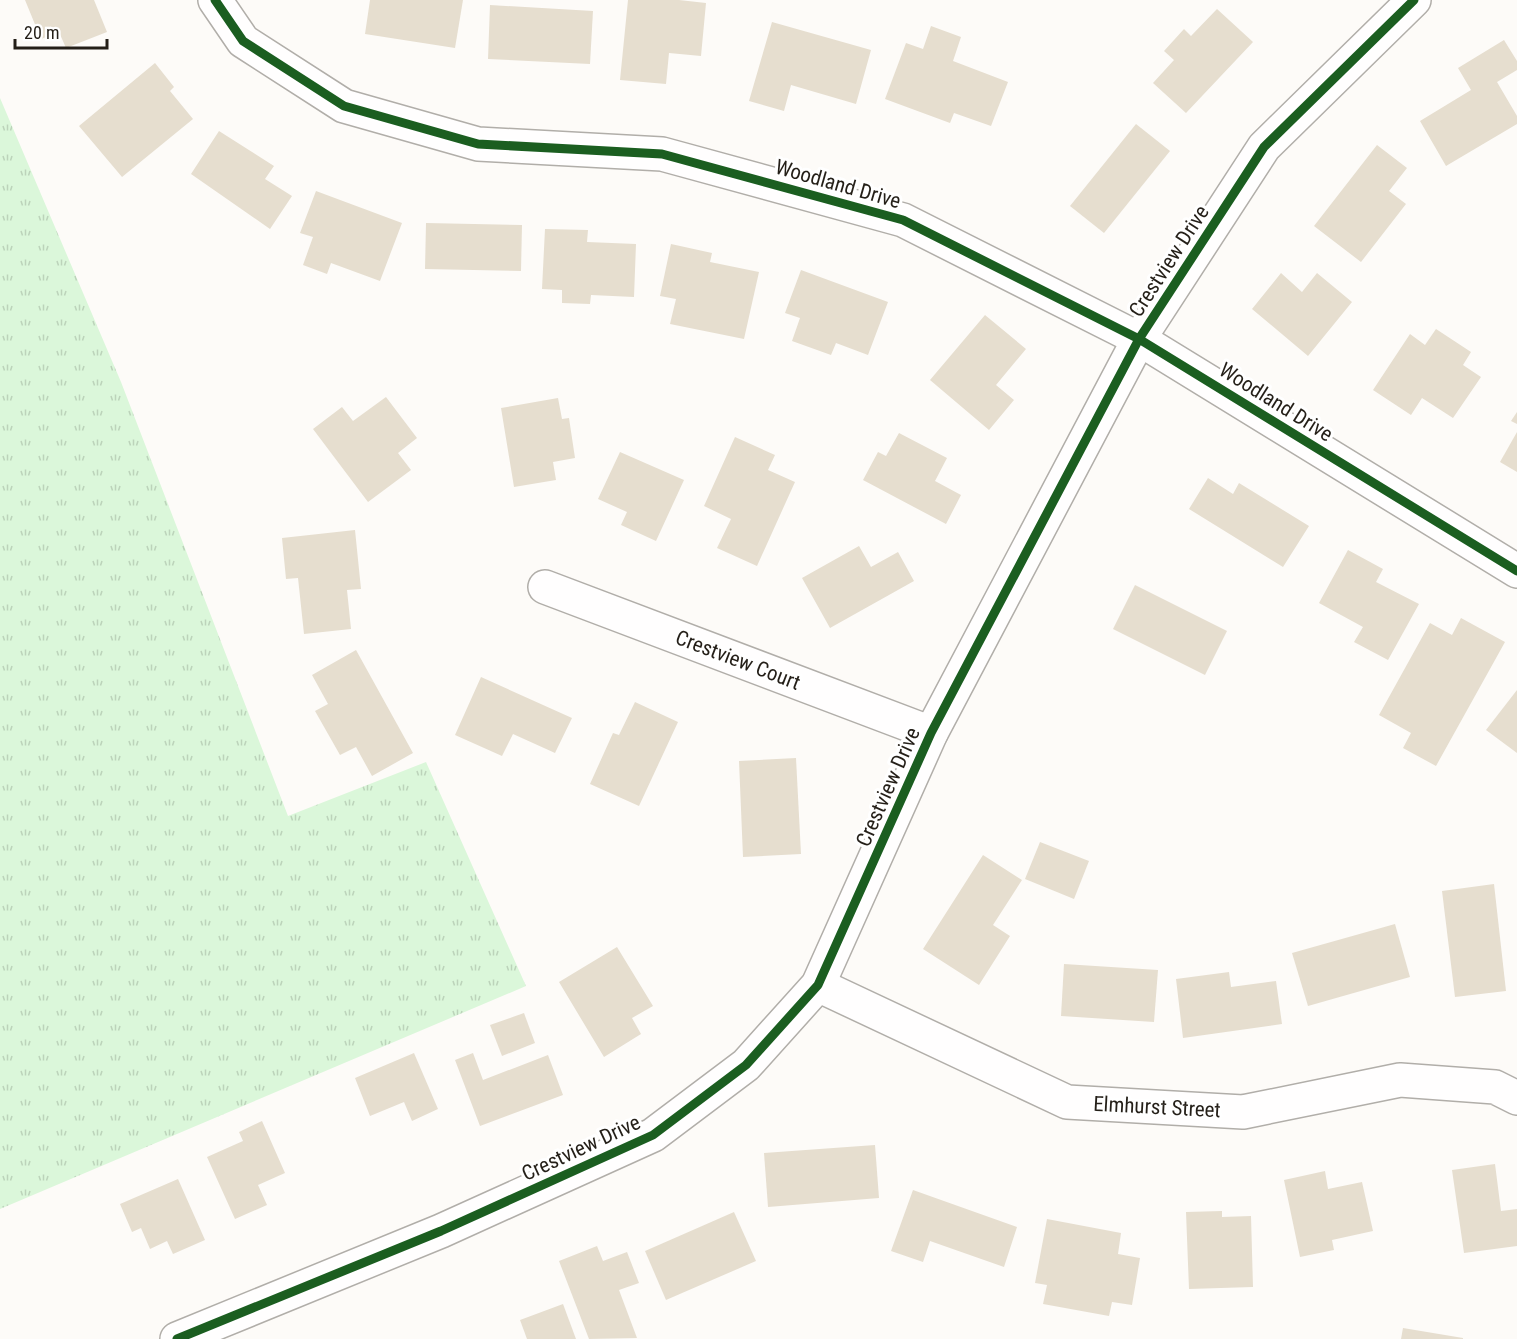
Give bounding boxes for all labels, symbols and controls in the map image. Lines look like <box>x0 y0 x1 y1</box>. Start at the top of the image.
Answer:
scale bar <box>15 12 106 50</box>
text: 20 m <box>24 22 59 43</box>
street label: Woodland Drive <box>773 155 904 213</box>
street label: Crestview Drive <box>1124 201 1214 321</box>
street label: Woodland Drive <box>1215 358 1337 447</box>
street label: Crestview Court <box>672 625 804 695</box>
street label: Crestview Drive <box>851 724 925 850</box>
street label: Elmhurst Street <box>1093 1092 1221 1122</box>
street label: Crestview Drive <box>518 1110 644 1186</box>

